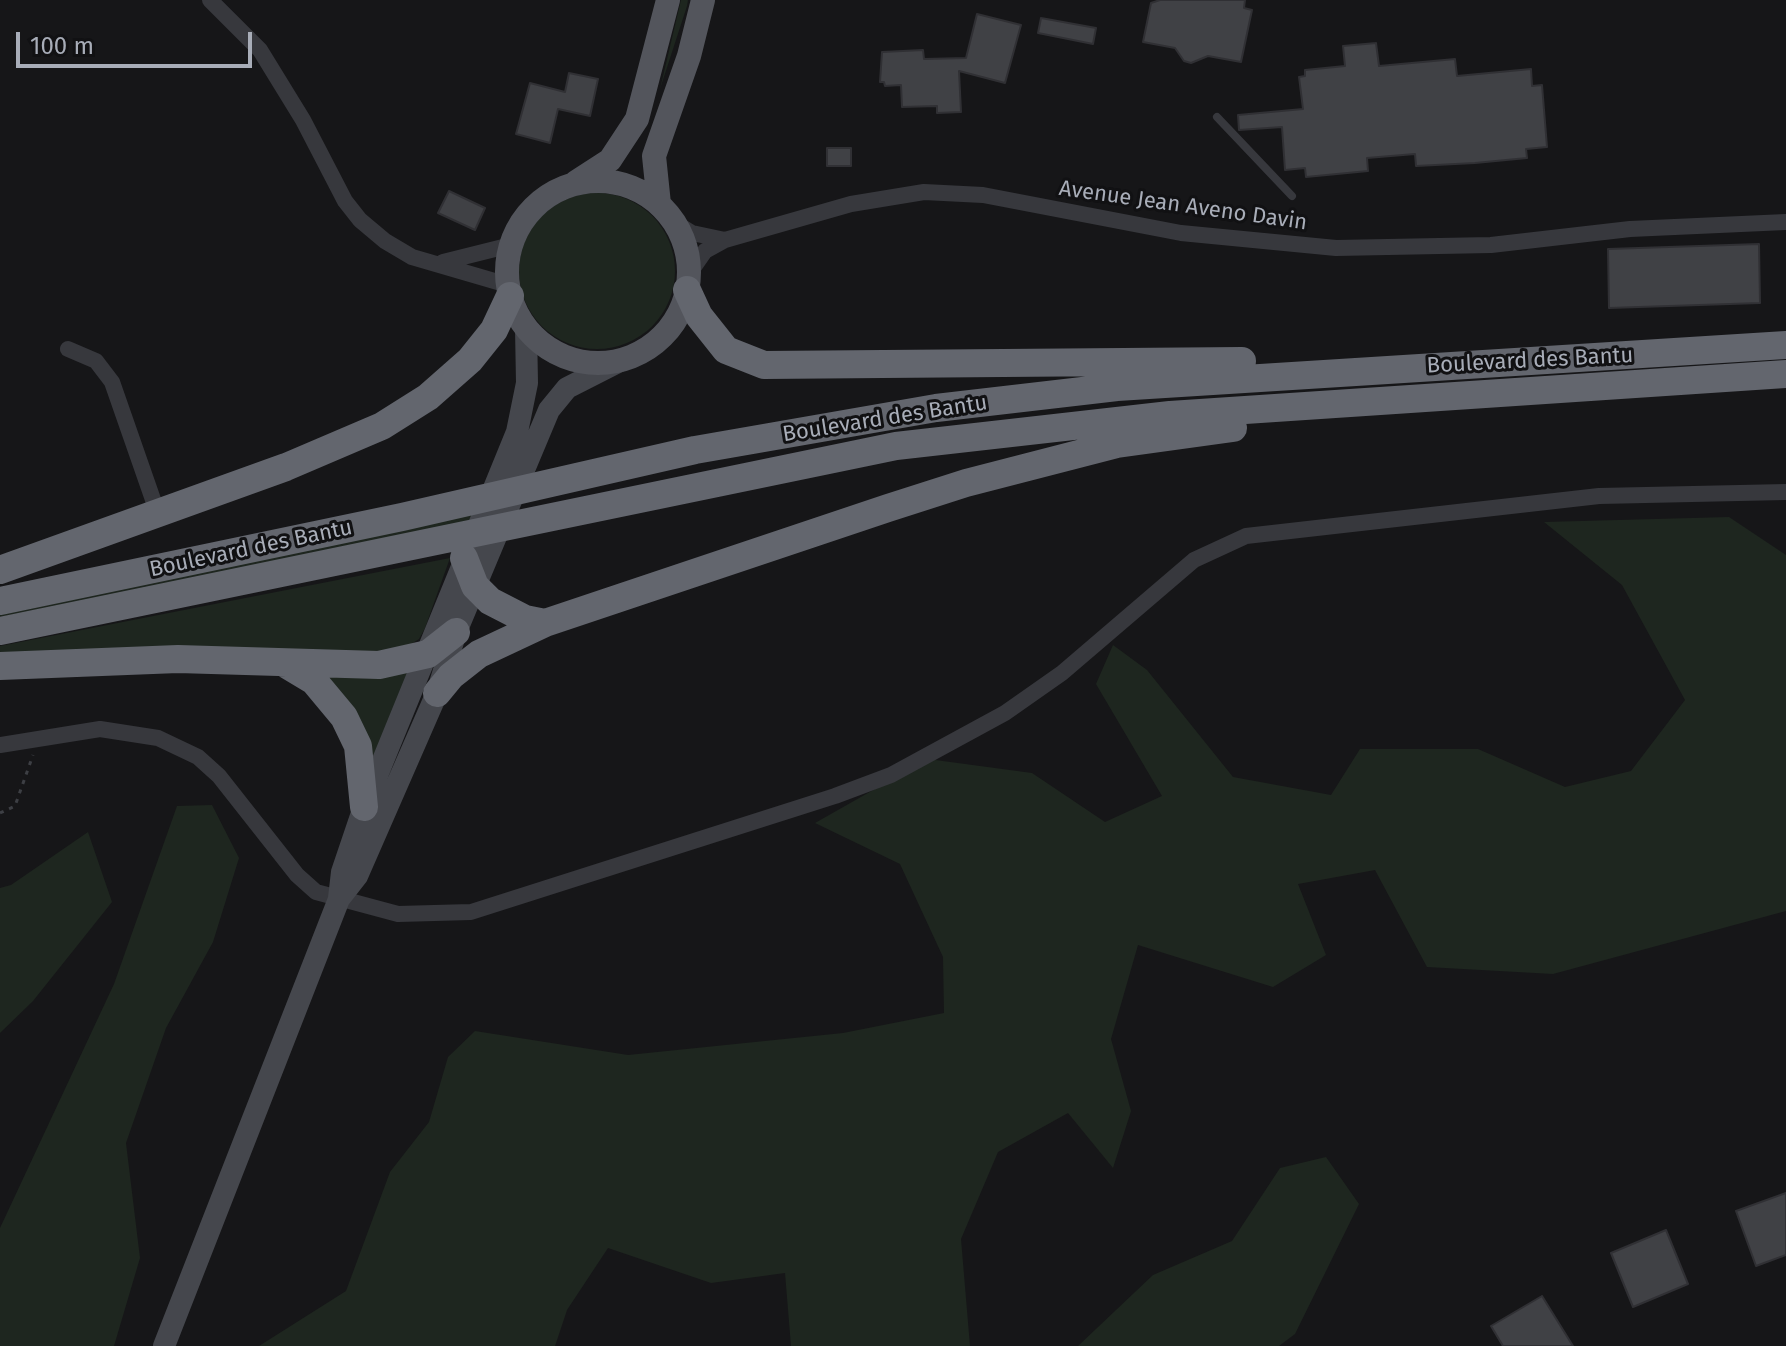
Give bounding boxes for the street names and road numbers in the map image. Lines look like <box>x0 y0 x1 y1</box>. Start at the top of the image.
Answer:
street label: Avenue Jean Aveno Davin <box>1057 176 1309 236</box>
street label: Boulevard des Bantu <box>1426 342 1634 380</box>
street label: Boulevard des Bantu <box>781 390 989 448</box>
street label: Boulevard des Bantu <box>147 515 355 583</box>

